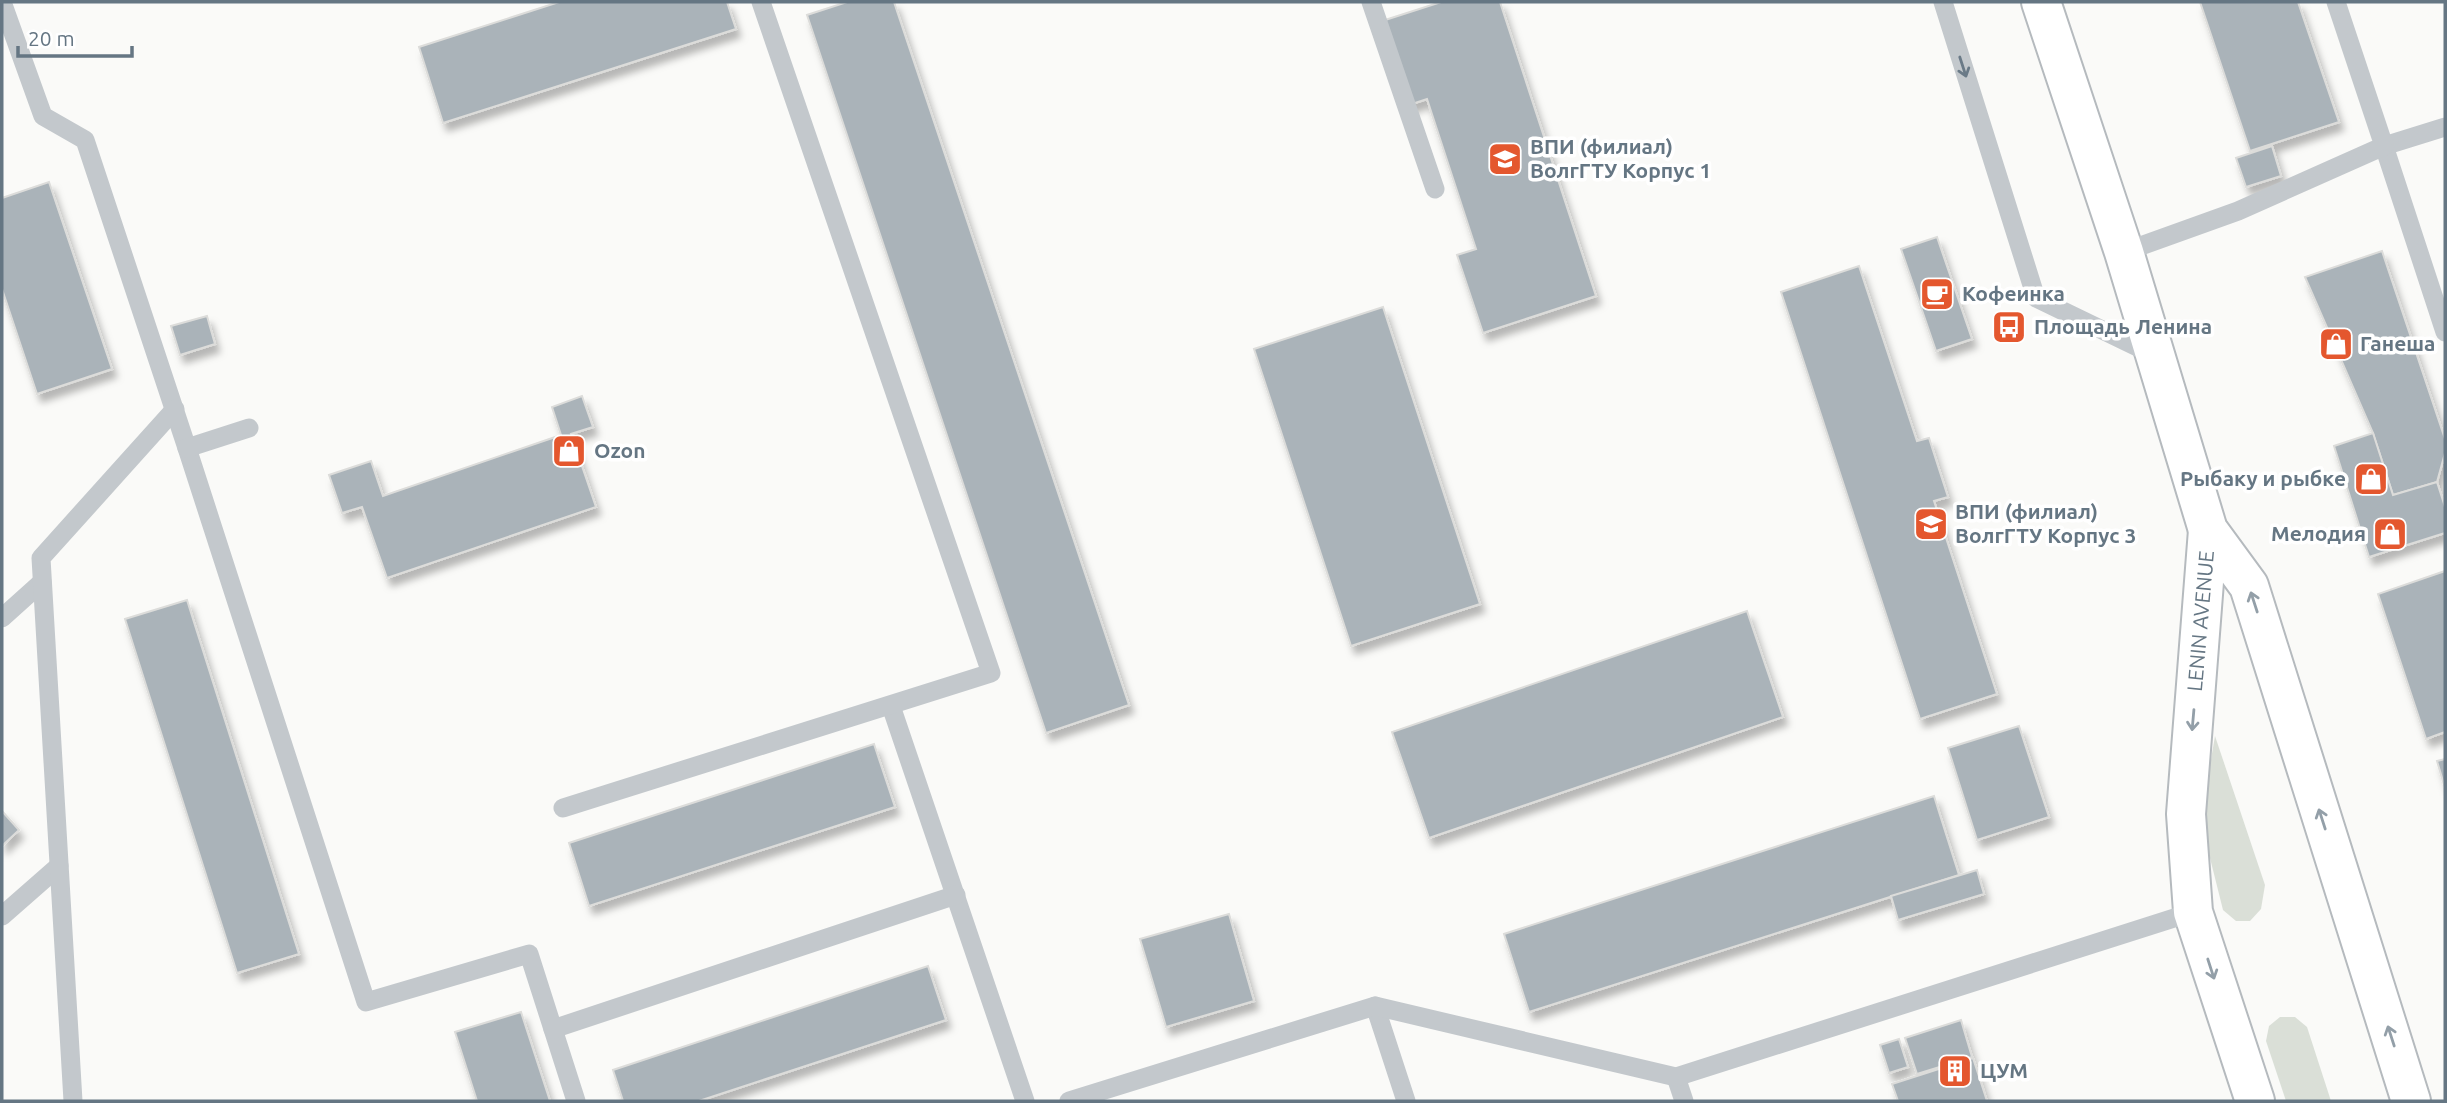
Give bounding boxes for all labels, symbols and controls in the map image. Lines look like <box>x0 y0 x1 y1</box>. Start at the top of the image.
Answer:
scale bar <box>18 14 131 58</box>
text: 20 m <box>28 26 75 50</box>
one-way arrow <box>1958 55 1971 77</box>
place label: ВПИ (филиал) ВолгГТУ Корпус 1 <box>1530 134 1711 182</box>
school or university icon: ВПИ (филиал) ВолгГТУ Корпус 1 <box>1486 140 1524 178</box>
cafe icon: Кофеинка <box>1918 275 1956 313</box>
place label: Кофеинка <box>1962 281 2065 305</box>
bus stop icon: Площадь Ленина <box>1990 308 2028 346</box>
place label: Площадь Ленина <box>2034 314 2212 338</box>
shop icon: Ганеша <box>2317 325 2355 363</box>
place label: Ганеша <box>2360 331 2435 355</box>
shop icon: Ozon <box>550 432 588 470</box>
place label: Ozon <box>594 438 645 462</box>
shop icon: Рыбаку и рыбке <box>2352 460 2390 498</box>
place label: Рыбаку и рыбке <box>2180 466 2346 490</box>
place label: ВПИ (филиал) ВолгГТУ Корпус 3 <box>1955 499 2136 547</box>
school or university icon: ВПИ (филиал) ВолгГТУ Корпус 3 <box>1912 505 1950 543</box>
shop icon: Мелодия <box>2371 515 2409 553</box>
place label: Мелодия <box>2271 521 2366 545</box>
street label: LENIN AVENUE <box>2182 549 2218 692</box>
one-way arrow <box>2247 592 2259 614</box>
one-way arrow <box>2186 708 2199 731</box>
one-way arrow <box>2315 809 2328 831</box>
one-way arrow <box>2206 957 2219 979</box>
one-way arrow <box>2384 1025 2397 1047</box>
building icon: ЦУМ <box>1936 1052 1974 1090</box>
place label: ЦУМ <box>1980 1058 2028 1082</box>

